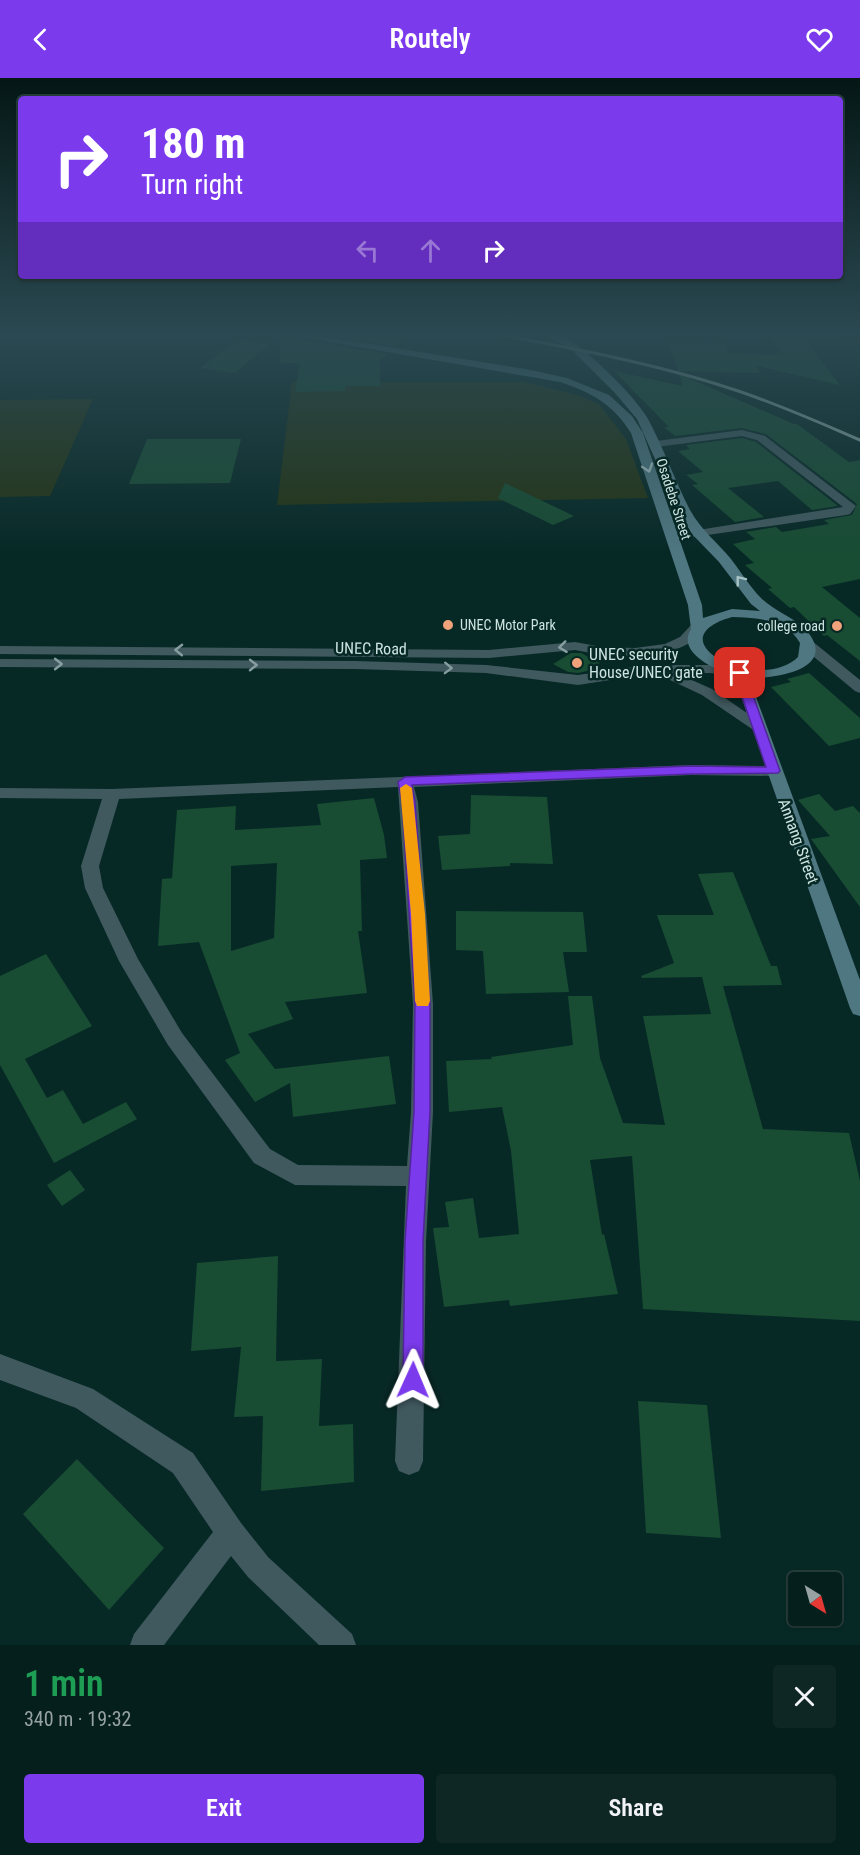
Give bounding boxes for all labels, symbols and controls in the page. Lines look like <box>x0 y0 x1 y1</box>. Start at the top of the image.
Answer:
icon: back <box>24 23 57 56</box>
text: Routely <box>389 23 471 55</box>
icon: heart <box>803 23 836 56</box>
text: 180 m <box>141 119 246 168</box>
icon: right <box>42 120 120 198</box>
text: Turn right <box>141 169 243 201</box>
icon: left <box>351 234 384 267</box>
icon: ahead <box>414 234 447 267</box>
icon: right <box>477 234 510 267</box>
street label: Osadebe Street <box>653 456 695 542</box>
one-way arrow <box>641 462 653 473</box>
one-way arrow <box>737 576 748 587</box>
place label: UNEC Motor Park <box>460 617 556 633</box>
marker: UNEC Motor Park <box>441 618 455 632</box>
place label: college road <box>757 618 825 634</box>
marker: college road <box>830 619 844 633</box>
street label: UNEC Road <box>335 638 407 659</box>
one-way arrow <box>558 640 567 653</box>
one-way arrow <box>175 644 184 657</box>
place label: UNEC security House/UNEC gate <box>589 645 703 682</box>
pin <box>714 647 765 698</box>
marker: UNEC security House/UNEC gate <box>570 656 584 670</box>
icon: arrive <box>723 656 756 689</box>
one-way arrow <box>54 658 63 670</box>
one-way arrow <box>249 658 258 671</box>
one-way arrow <box>444 662 453 674</box>
street label: Annang Street <box>774 796 823 887</box>
position arrow <box>381 1348 445 1412</box>
north arrow <box>788 1572 842 1626</box>
map controls <box>788 1572 842 1626</box>
text: 1 min <box>24 1663 104 1705</box>
button: close <box>773 1665 836 1728</box>
text: 340 m · 19:32 <box>24 1707 131 1731</box>
button: Exit <box>24 1774 424 1843</box>
button: Share <box>436 1774 836 1843</box>

